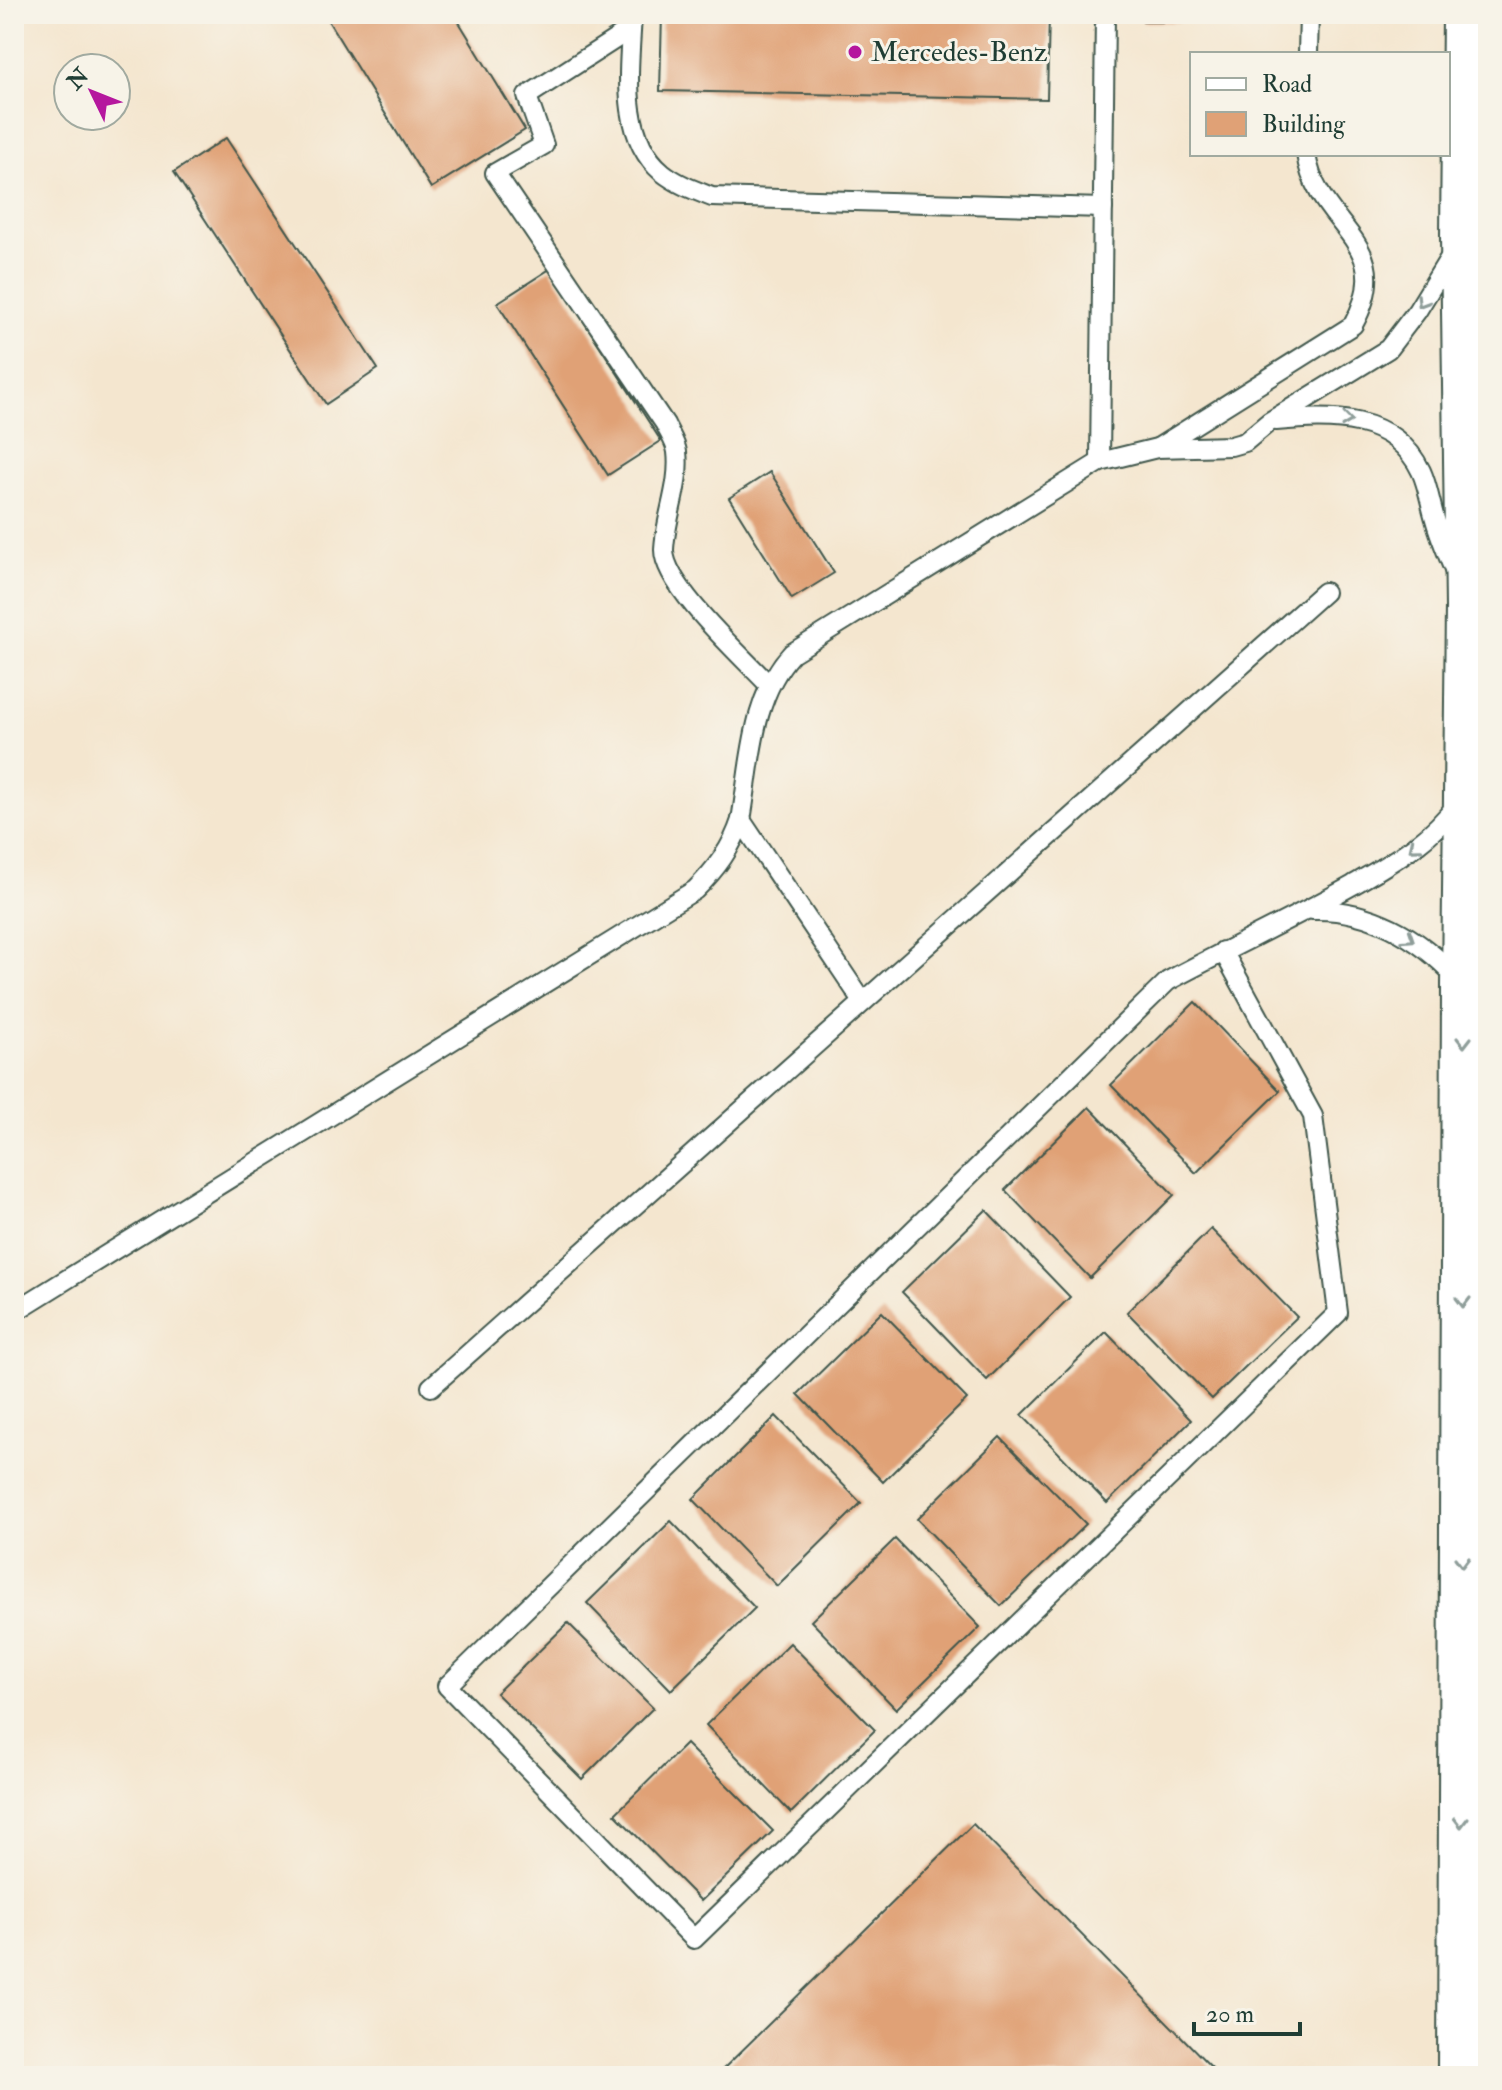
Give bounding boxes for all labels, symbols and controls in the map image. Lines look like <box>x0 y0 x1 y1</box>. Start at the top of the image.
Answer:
place label: Mercedes-Benz <box>871 35 1048 70</box>
marker: Mercedes-Benz <box>846 43 864 61</box>
north arrow <box>52 52 132 132</box>
legend <box>1190 52 1450 156</box>
text: N <box>60 62 95 97</box>
text: Road <box>1262 69 1312 100</box>
text: Building <box>1262 109 1346 140</box>
one-way arrow <box>1417 294 1432 308</box>
one-way arrow <box>1340 411 1354 428</box>
one-way arrow <box>1409 837 1423 852</box>
one-way arrow <box>1400 928 1414 943</box>
one-way arrow <box>1455 1036 1473 1049</box>
one-way arrow <box>1454 1296 1472 1309</box>
one-way arrow <box>1453 1556 1471 1569</box>
one-way arrow <box>1452 1816 1470 1829</box>
scale bar <box>1194 1986 1300 2036</box>
text: 20 m <box>1206 1999 1255 2030</box>

